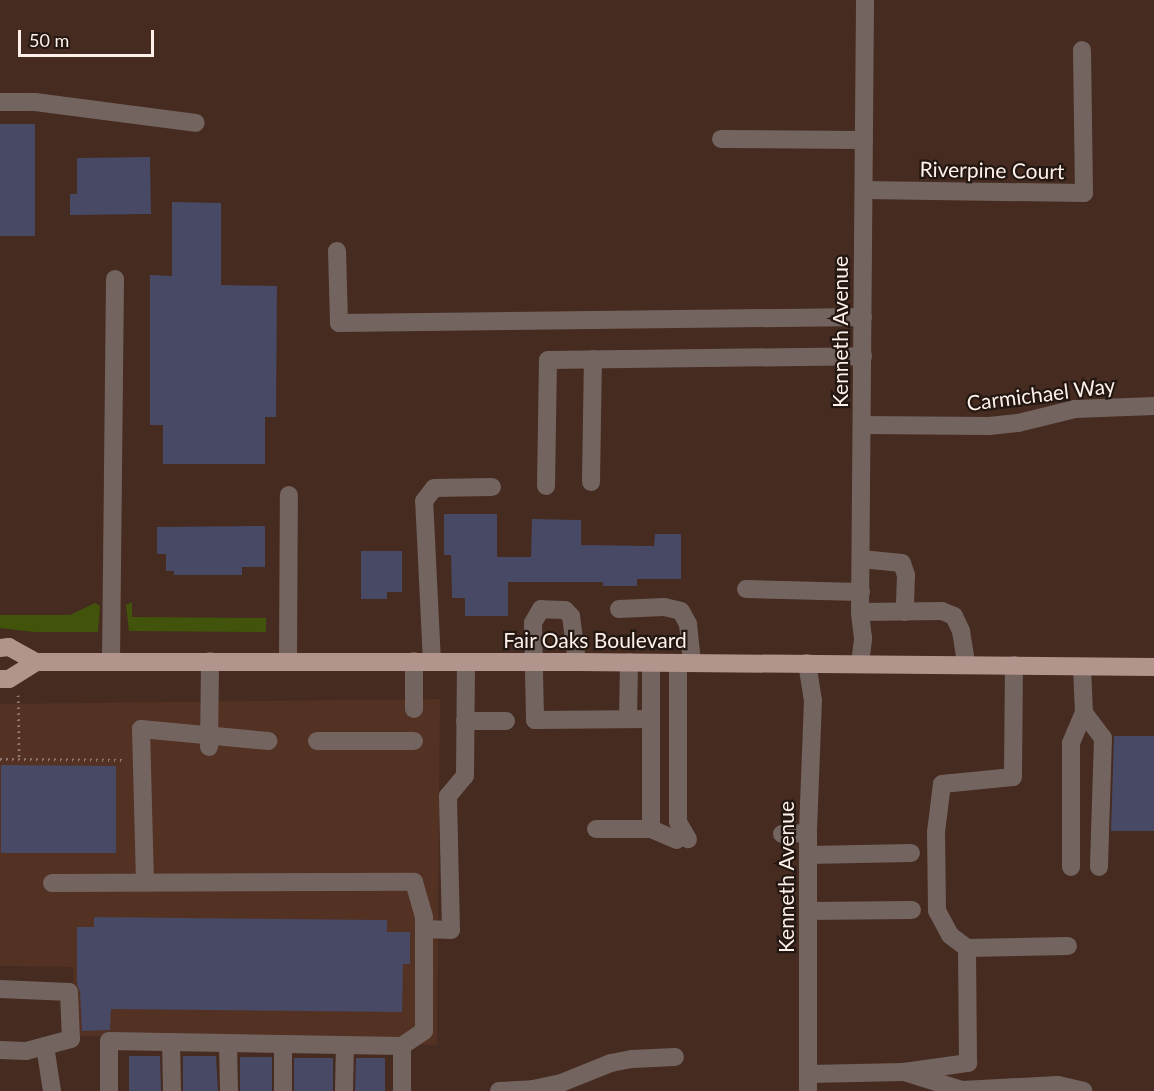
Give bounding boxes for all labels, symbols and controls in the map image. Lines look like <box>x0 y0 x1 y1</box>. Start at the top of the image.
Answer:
scale bar <box>21 18 158 56</box>
text: 50 m <box>29 29 69 51</box>
street label: Riverpine Court <box>919 156 1065 184</box>
street label: Kenneth Avenue <box>827 256 853 408</box>
street label: Carmichael Way <box>965 372 1117 416</box>
street label: Fair Oaks Boulevard <box>503 627 687 653</box>
street label: Kenneth Avenue <box>773 801 799 953</box>

